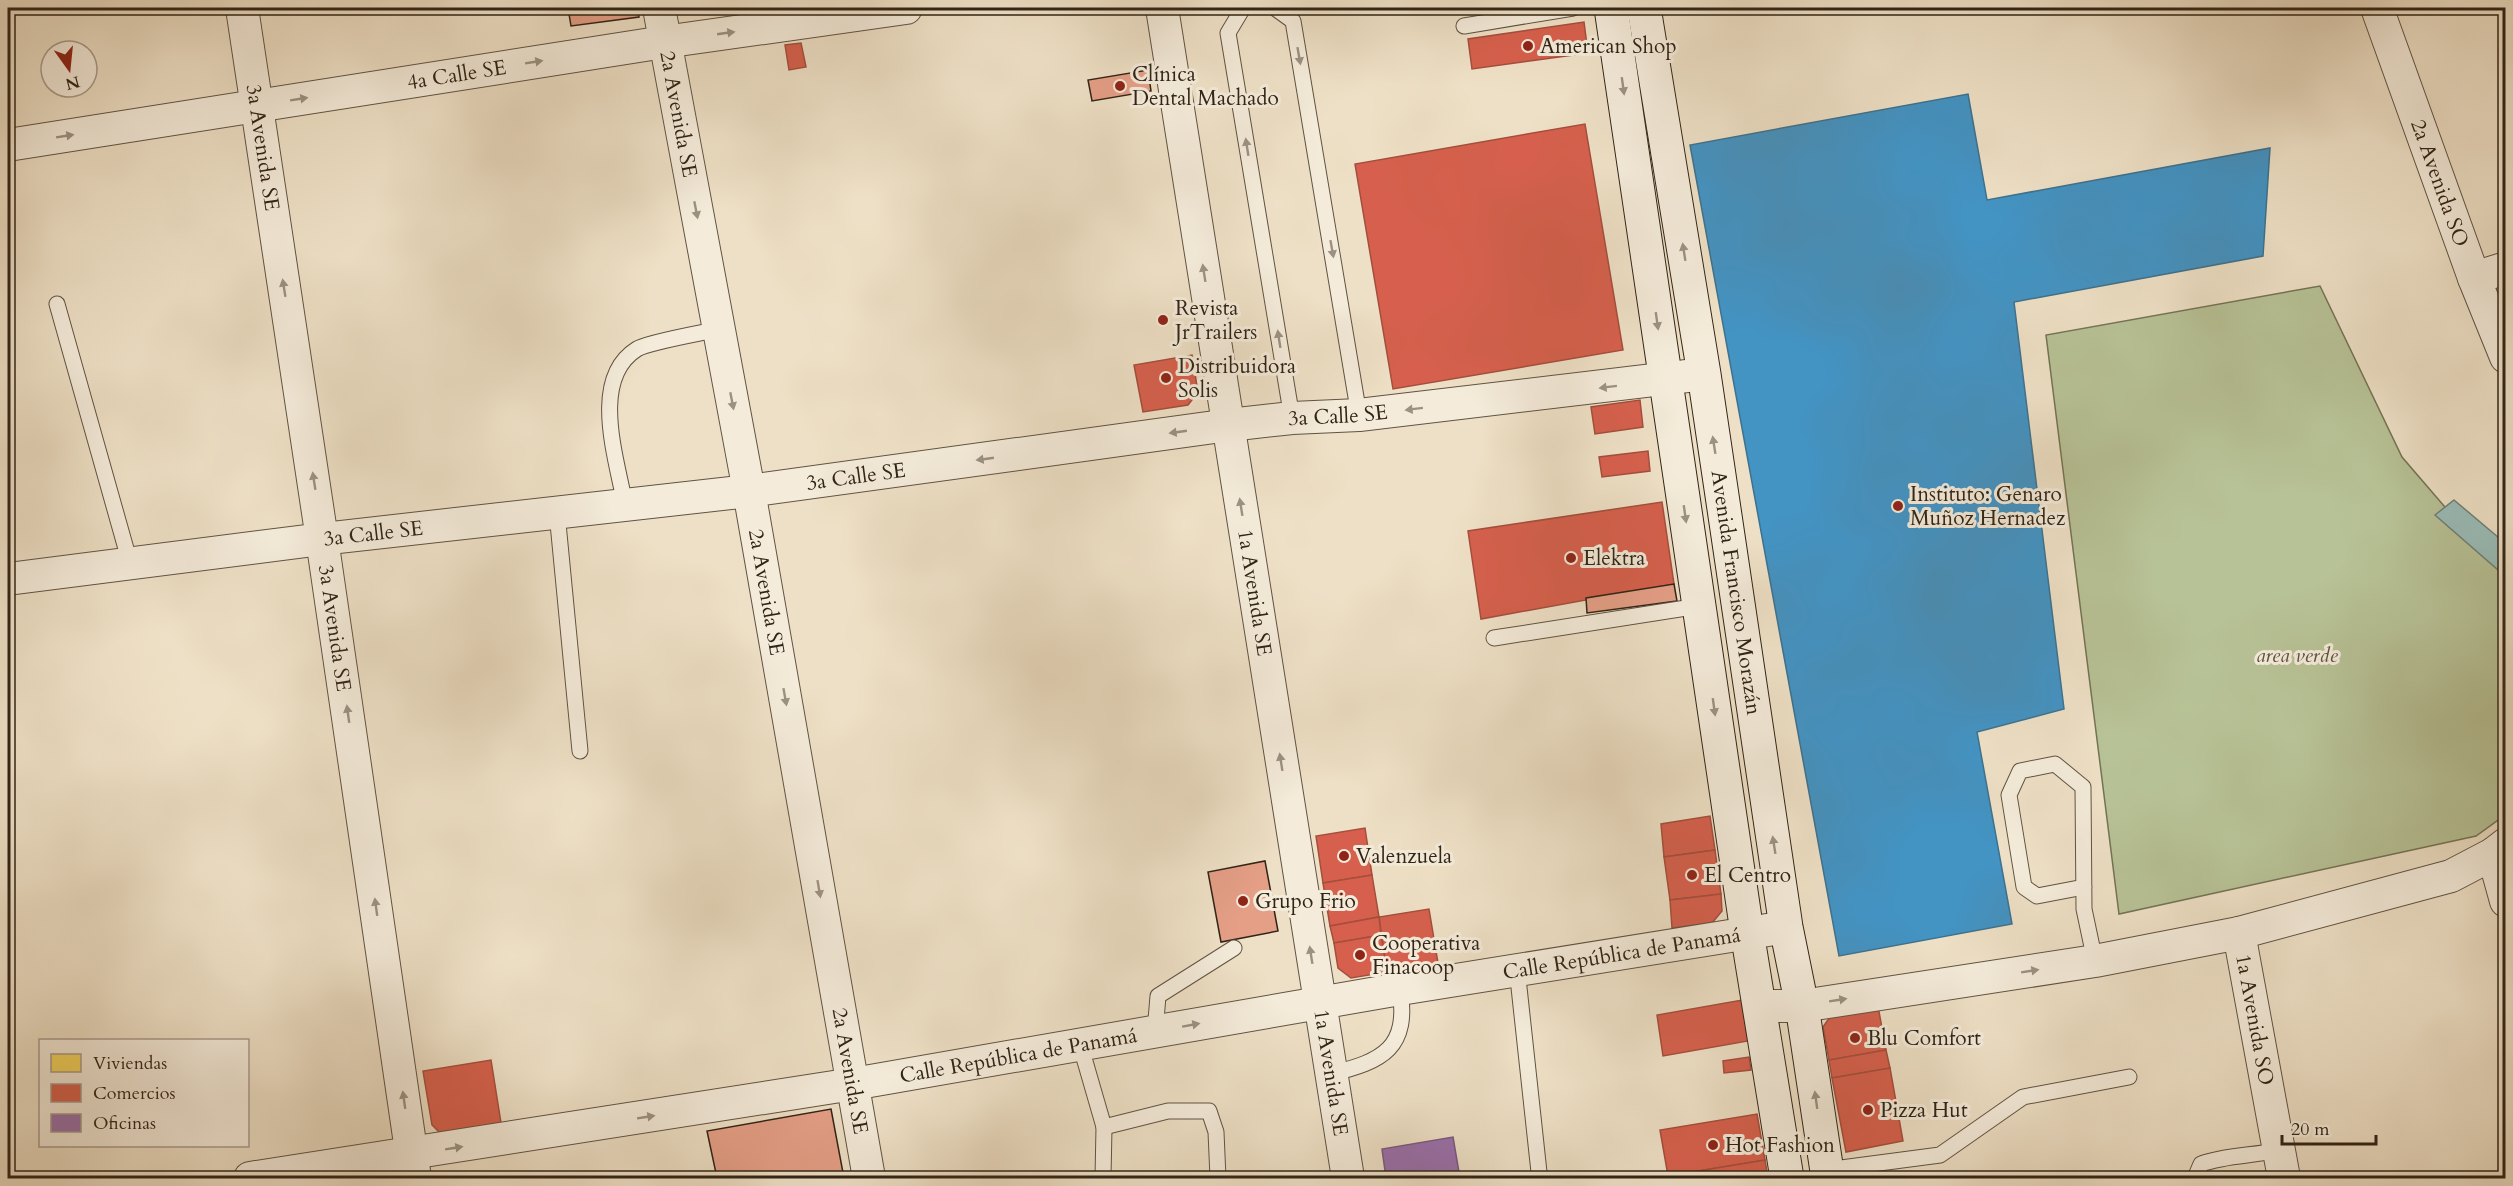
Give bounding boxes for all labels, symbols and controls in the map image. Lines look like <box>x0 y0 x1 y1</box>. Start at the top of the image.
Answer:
one-way arrow <box>717 29 736 38</box>
place label: American Shop <box>1540 32 1677 61</box>
north arrow <box>39 39 99 99</box>
marker: American Shop <box>1521 39 1535 53</box>
one-way arrow <box>1295 47 1304 66</box>
street label: 2a Avenida SE <box>653 49 705 180</box>
street label: 4a Calle SE <box>405 52 508 97</box>
one-way arrow <box>524 58 543 67</box>
place label: Clínica Dental Machado <box>1132 60 1279 113</box>
text: N <box>63 70 82 95</box>
one-way arrow <box>1618 77 1627 96</box>
marker: Clínica Dental Machado <box>1113 79 1127 93</box>
street label: 3a Avenida SE <box>239 82 287 213</box>
one-way arrow <box>290 94 309 103</box>
street label: 2a Avenida SO <box>2404 116 2476 251</box>
one-way arrow <box>56 131 75 140</box>
one-way arrow <box>1242 137 1251 156</box>
one-way arrow <box>692 200 701 219</box>
one-way arrow <box>1327 239 1336 258</box>
one-way arrow <box>1679 243 1688 262</box>
one-way arrow <box>1200 264 1209 283</box>
one-way arrow <box>279 279 288 298</box>
place label: Revista JrTrailers <box>1172 294 1257 347</box>
one-way arrow <box>1653 311 1662 330</box>
marker: Revista JrTrailers <box>1156 313 1170 327</box>
one-way arrow <box>1274 330 1283 349</box>
place label: Distribuidora Solis <box>1178 352 1296 405</box>
marker: Distribuidora Solis <box>1159 371 1173 385</box>
one-way arrow <box>1598 382 1617 391</box>
one-way arrow <box>728 392 737 411</box>
street label: 3a Calle SE <box>1287 397 1389 433</box>
one-way arrow <box>1404 404 1423 414</box>
one-way arrow <box>1169 427 1188 437</box>
one-way arrow <box>1710 435 1719 454</box>
one-way arrow <box>975 454 994 463</box>
street label: 3a Calle SE <box>804 455 907 497</box>
street label: Avenida Francisco Morazán <box>1704 468 1769 717</box>
one-way arrow <box>309 472 318 491</box>
place label: Instituto: Genaro Muñoz Hernadez <box>1910 480 2066 533</box>
one-way arrow <box>1237 498 1246 517</box>
marker: Instituto: Genaro Muñoz Hernadez <box>1891 499 1905 513</box>
one-way arrow <box>1681 504 1690 523</box>
street label: 3a Calle SE <box>322 513 424 553</box>
street label: 2a Avenida SE <box>741 527 792 658</box>
street label: 1a Avenida SE <box>1231 527 1279 658</box>
place label: Elektra <box>1583 544 1645 573</box>
marker: Elektra <box>1564 551 1578 565</box>
street label: 3a Avenida SE <box>311 563 359 693</box>
park label: area verde <box>2256 641 2339 670</box>
one-way arrow <box>781 687 790 706</box>
one-way arrow <box>1709 697 1718 716</box>
one-way arrow <box>343 704 352 723</box>
one-way arrow <box>1276 753 1285 772</box>
one-way arrow <box>1770 836 1779 855</box>
place label: Valenzuela <box>1356 842 1452 871</box>
marker: Valenzuela <box>1337 849 1351 863</box>
place label: El Centro <box>1704 861 1791 890</box>
marker: El Centro <box>1685 868 1699 882</box>
one-way arrow <box>814 879 823 898</box>
place label: Grupo Frio <box>1255 887 1356 916</box>
marker: Grupo Frio <box>1236 894 1250 908</box>
one-way arrow <box>371 897 380 916</box>
street label: Calle República de Panamá <box>1501 920 1743 987</box>
place label: Cooperativa Finacoop <box>1372 929 1480 982</box>
one-way arrow <box>1306 945 1315 964</box>
marker: Cooperativa Finacoop <box>1353 948 1367 962</box>
street label: 1a Avenida SO <box>2229 952 2281 1088</box>
one-way arrow <box>2021 966 2040 975</box>
one-way arrow <box>1828 996 1847 1005</box>
street label: 2a Avenida SE <box>825 1005 876 1136</box>
street label: 1a Avenida SE <box>1307 1007 1356 1138</box>
street label: Calle República de Panamá <box>897 1020 1139 1090</box>
one-way arrow <box>1181 1020 1200 1029</box>
place label: Blu Comfort <box>1867 1024 1981 1053</box>
marker: Blu Comfort <box>1848 1031 1862 1045</box>
legend <box>39 1039 249 1147</box>
text: Viviendas <box>93 1051 167 1076</box>
text: Comercios <box>93 1081 175 1106</box>
one-way arrow <box>399 1090 408 1109</box>
one-way arrow <box>1811 1090 1820 1109</box>
place label: Pizza Hut <box>1880 1096 1968 1125</box>
marker: Pizza Hut <box>1861 1103 1875 1117</box>
scale bar <box>2282 1108 2376 1146</box>
text: Oficinas <box>93 1111 156 1136</box>
one-way arrow <box>637 1112 656 1121</box>
text: 20 m <box>2291 1117 2330 1142</box>
place label: Hot Fashion <box>1725 1131 1835 1160</box>
marker: Hot Fashion <box>1706 1138 1720 1152</box>
one-way arrow <box>444 1143 463 1152</box>

